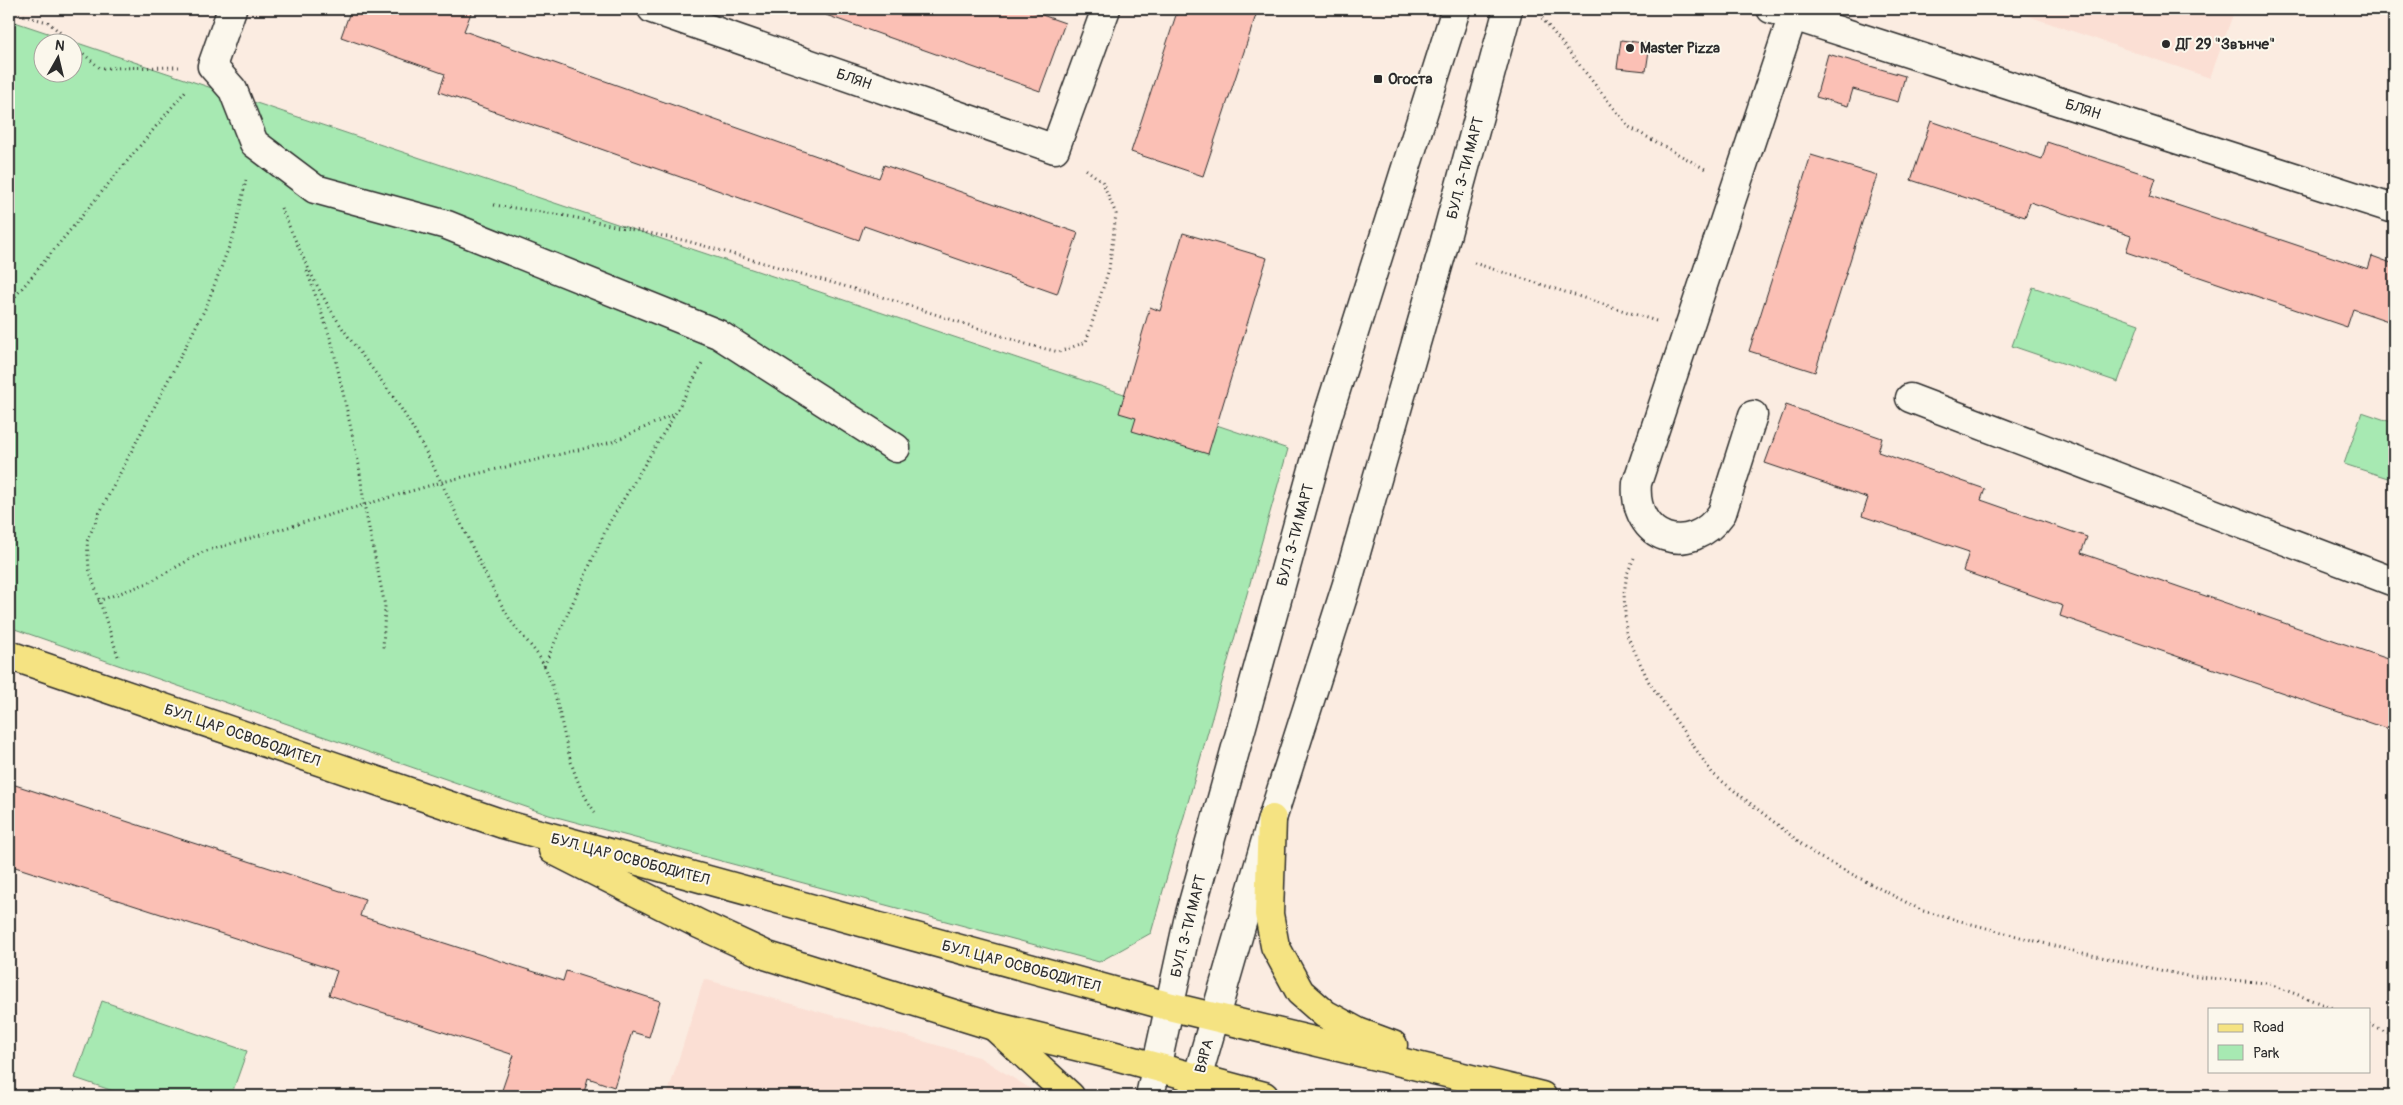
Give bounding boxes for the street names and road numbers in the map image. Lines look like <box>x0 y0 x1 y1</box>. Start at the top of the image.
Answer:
street label: БЛЯН <box>834 65 874 94</box>
street label: БЛЯН <box>2063 95 2103 124</box>
street label: БУЛ. 3-ТИ МАРТ <box>1443 115 1488 221</box>
street label: БУЛ. 3-ТИ МАРТ <box>1273 482 1318 588</box>
street label: БУЛ. ЦАР ОСВОБОДИТЕЛ <box>162 700 323 771</box>
street label: БУЛ. ЦАР ОСВОБОДИТЕЛ <box>549 829 712 890</box>
street label: БУЛ. 3-ТИ МАРТ <box>1167 873 1210 979</box>
street label: БУЛ. ЦАР ОСВОБОДИТЕЛ <box>940 936 1103 997</box>
street label: ВЯРА <box>1191 1037 1218 1075</box>

